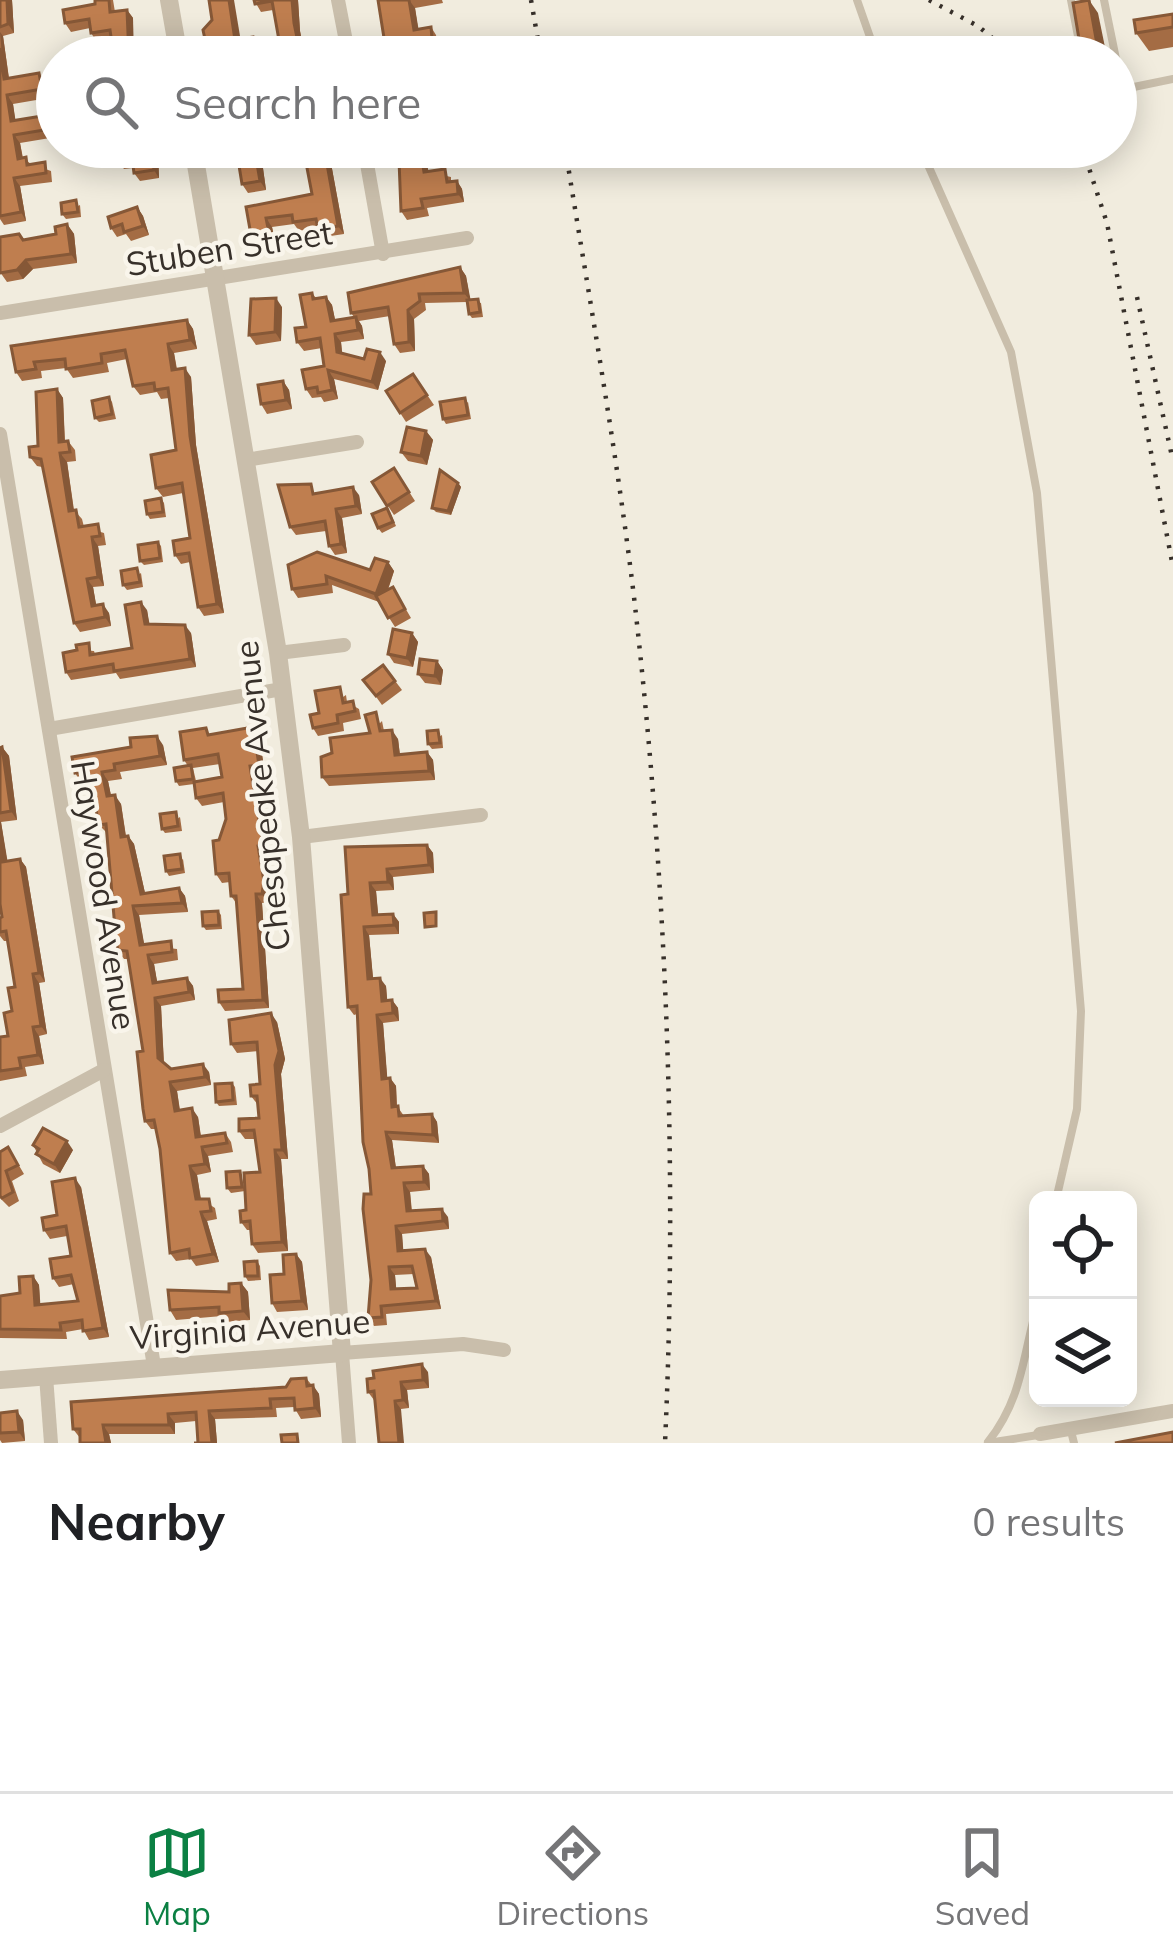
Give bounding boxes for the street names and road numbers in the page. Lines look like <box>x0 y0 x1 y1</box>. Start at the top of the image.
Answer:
street label: Stuben Street <box>123 211 335 284</box>
street label: Chesapeake Avenue <box>225 639 298 953</box>
street label: Haywood Avenue <box>63 757 146 1033</box>
street label: Virginia Avenue <box>128 1300 372 1357</box>

